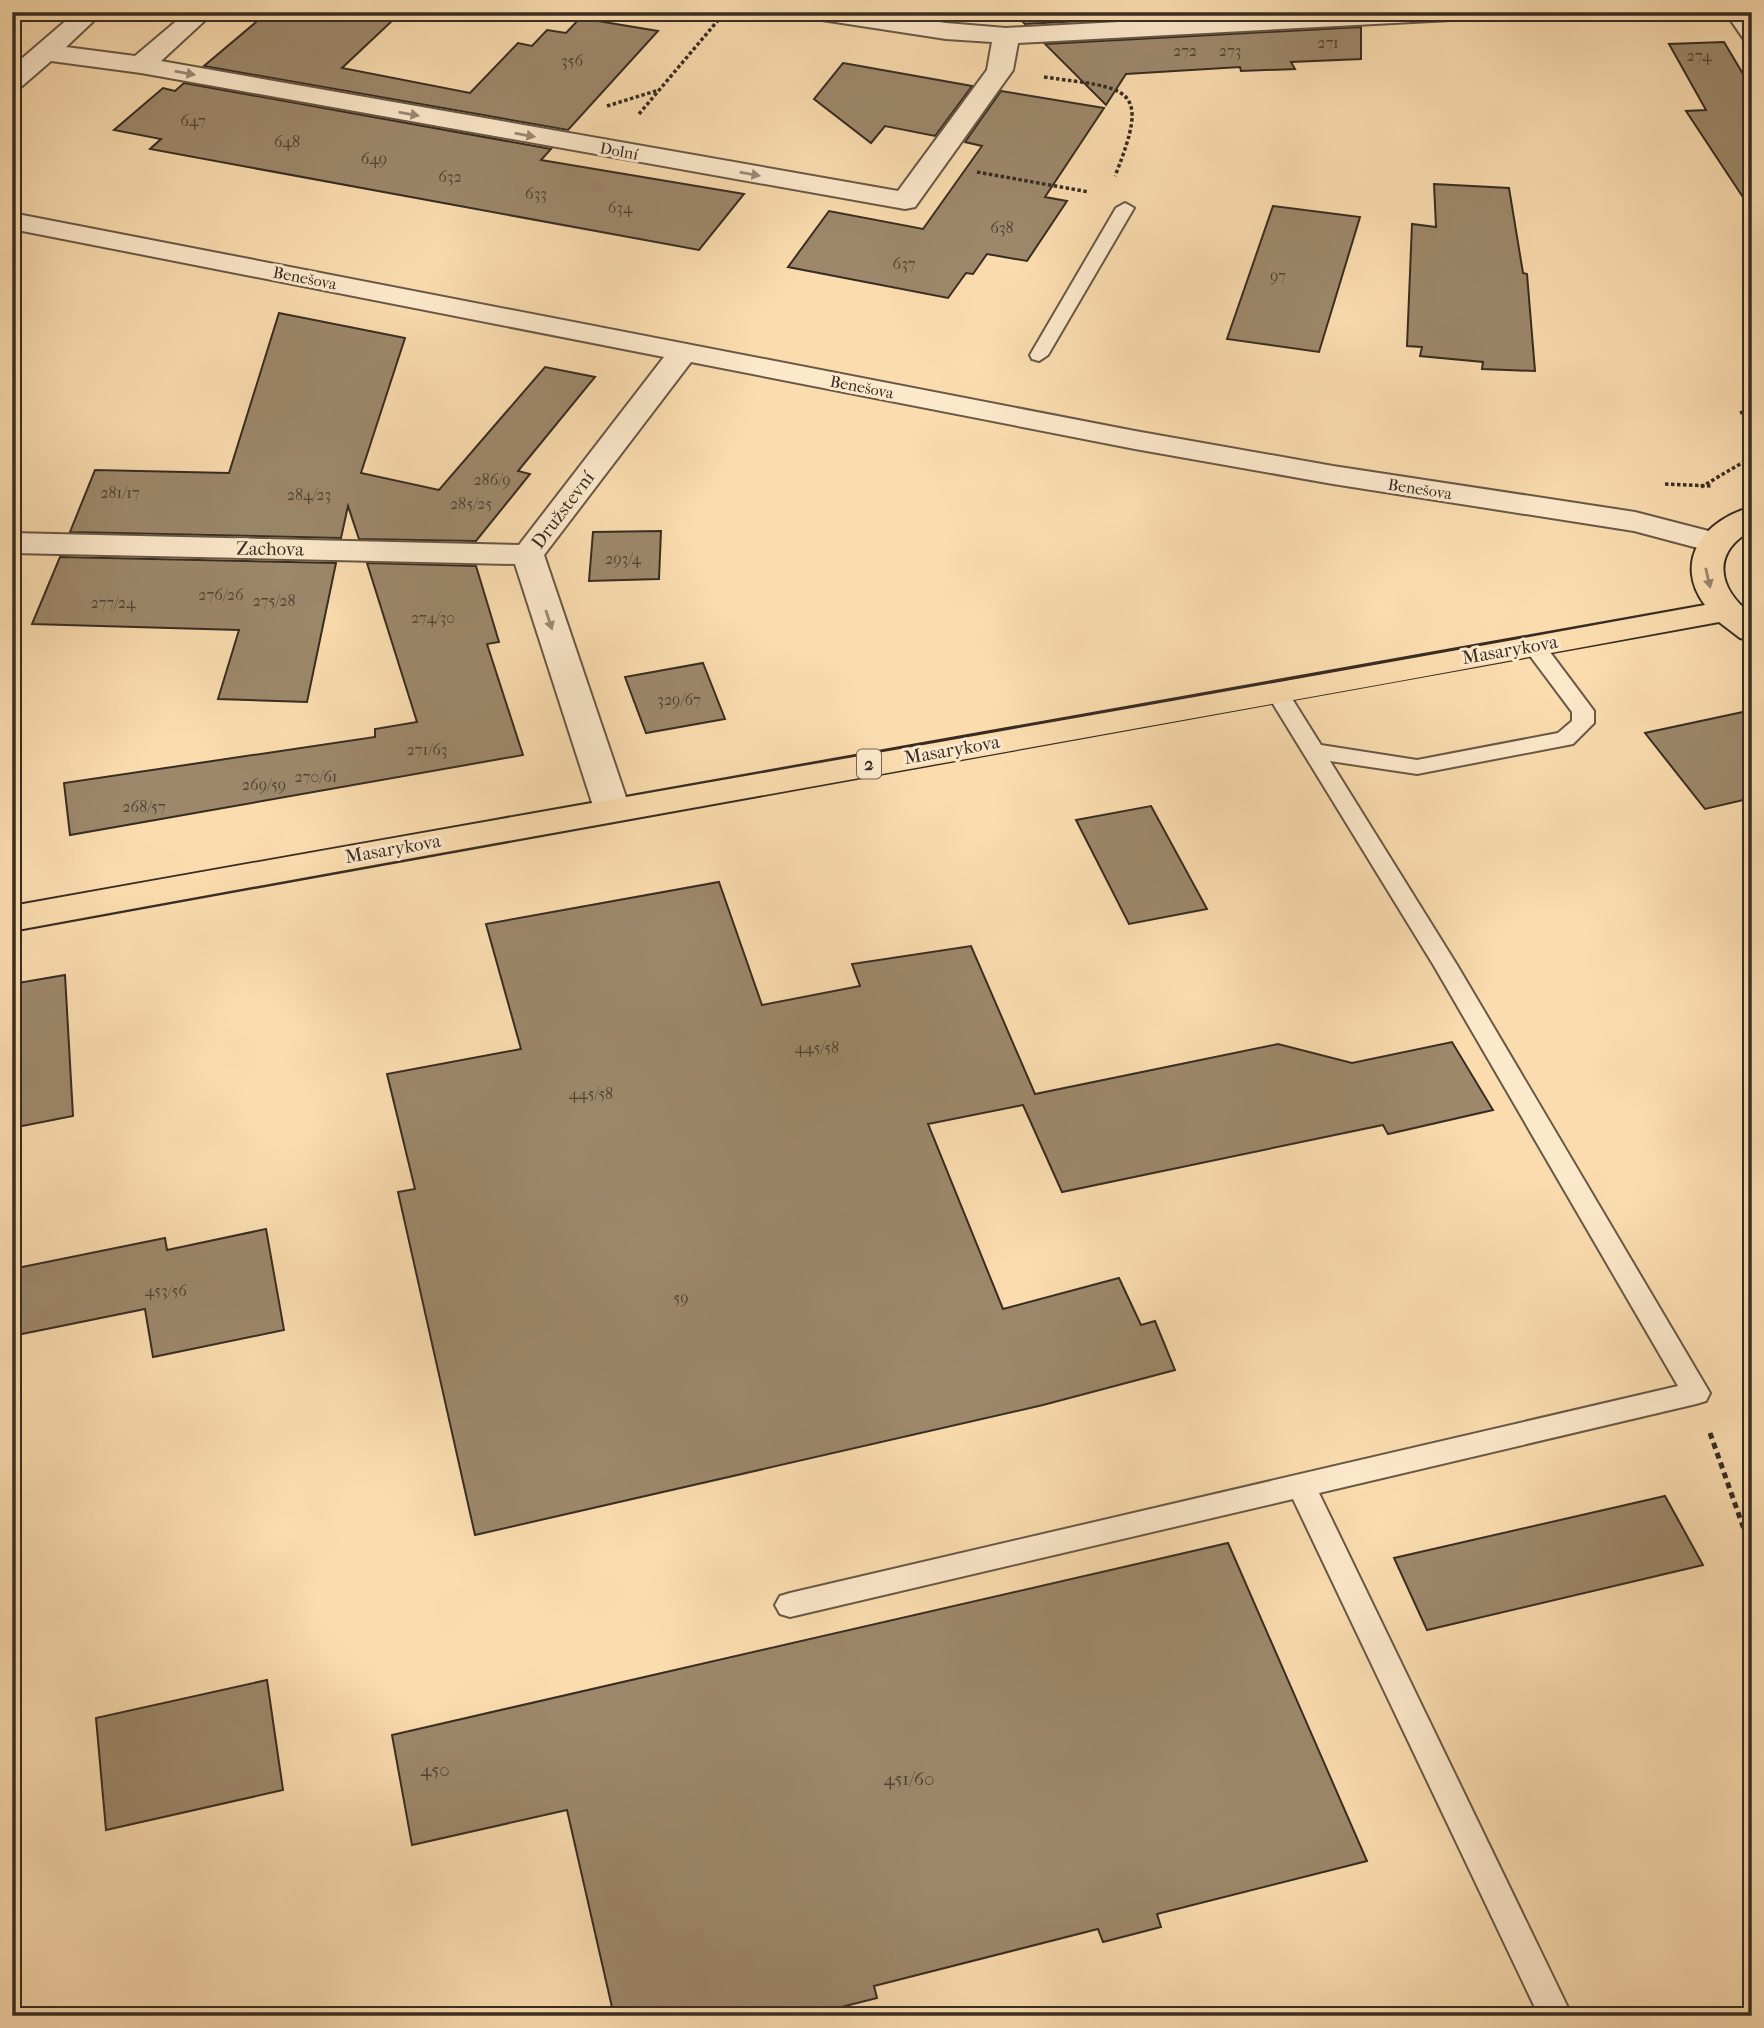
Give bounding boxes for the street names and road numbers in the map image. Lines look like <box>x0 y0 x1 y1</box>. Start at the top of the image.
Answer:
street label: Dolní <box>598 138 640 164</box>
street label: Benešova <box>272 263 339 294</box>
street label: Benešova <box>829 372 896 403</box>
street label: Družstevní <box>527 467 599 553</box>
street label: Benešova <box>1387 475 1454 504</box>
street label: Zachova <box>236 537 304 561</box>
street label: Masarykova <box>1460 631 1560 669</box>
street label: Masarykova <box>902 731 1002 769</box>
road number: 2 <box>857 750 881 778</box>
street label: Masarykova <box>343 830 443 868</box>

